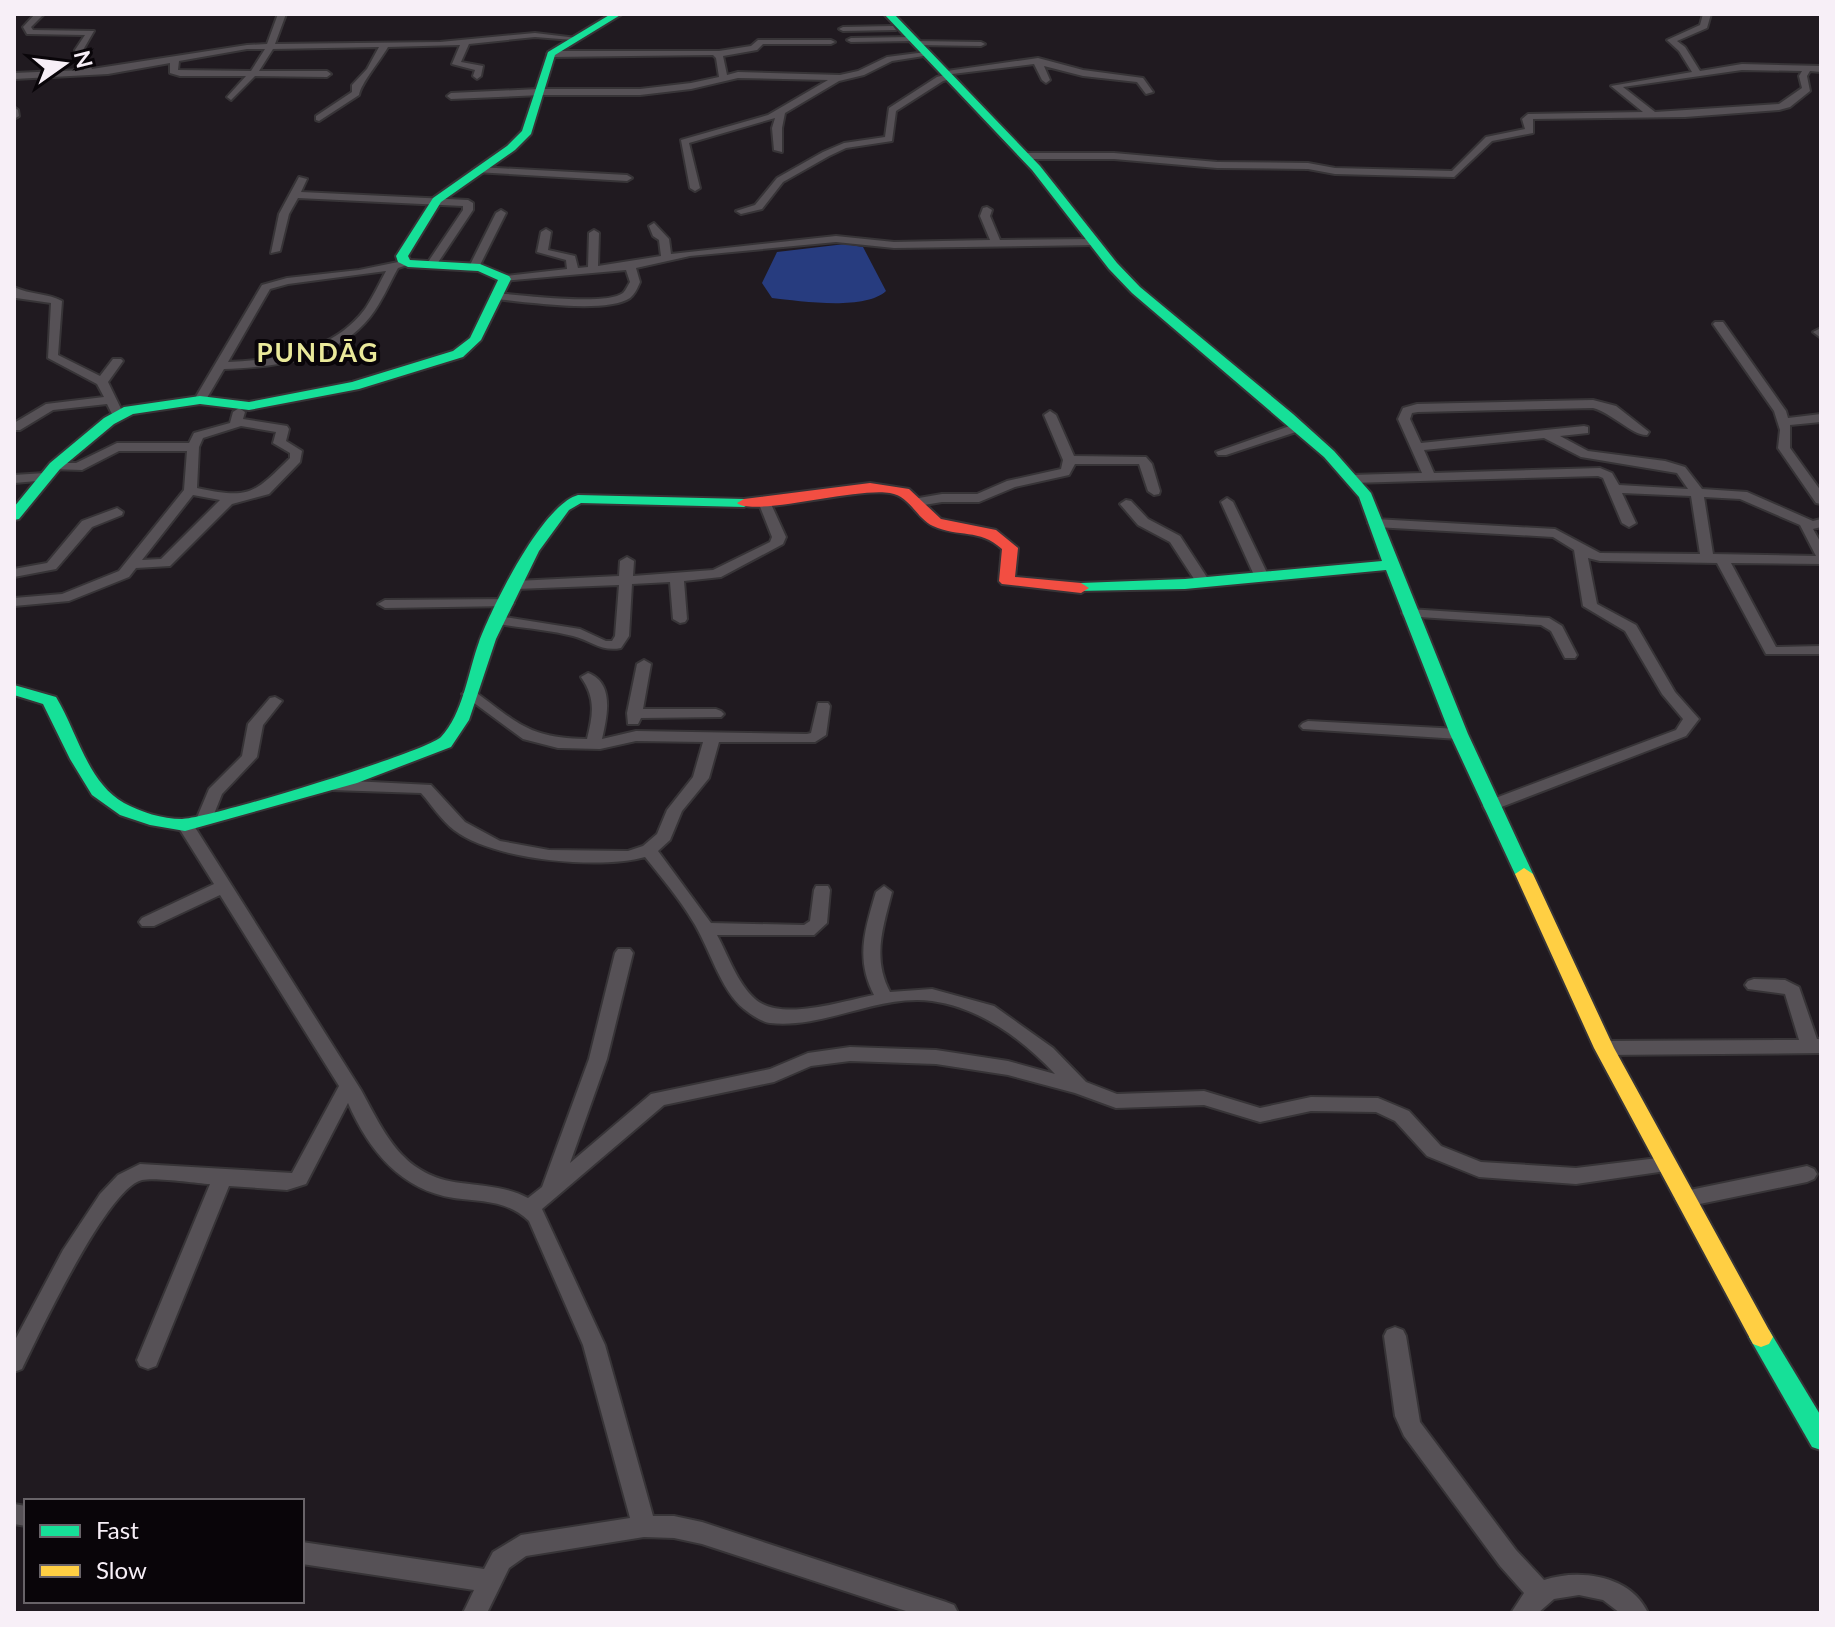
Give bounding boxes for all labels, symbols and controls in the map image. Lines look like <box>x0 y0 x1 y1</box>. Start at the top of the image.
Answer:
north arrow <box>24 24 104 104</box>
text: N <box>69 48 99 71</box>
district label: PUNDĀG <box>257 336 380 368</box>
legend <box>24 1499 304 1603</box>
text: Fast <box>96 1515 139 1544</box>
text: Slow <box>96 1555 147 1584</box>

